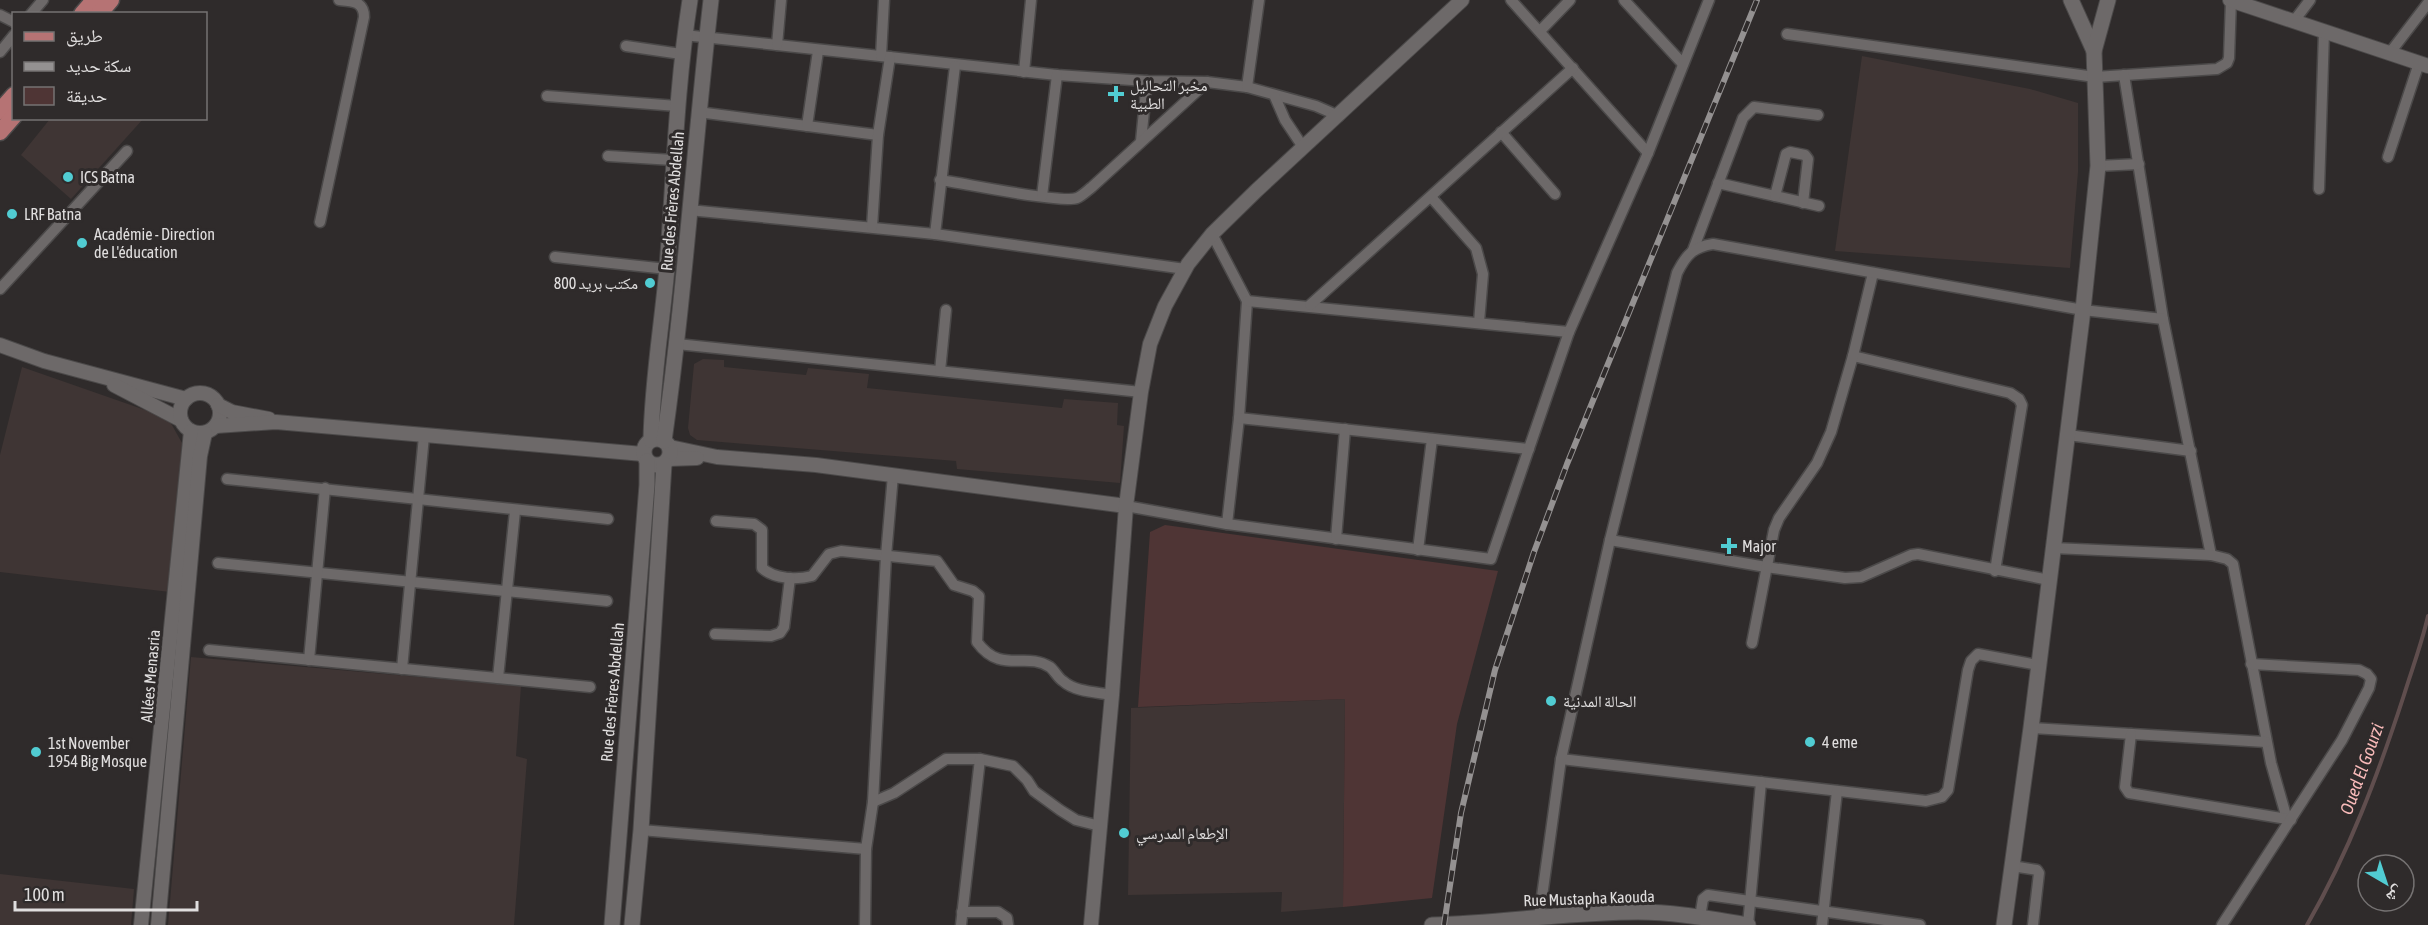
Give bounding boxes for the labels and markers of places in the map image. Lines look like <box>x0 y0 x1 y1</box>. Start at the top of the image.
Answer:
place label: مخبر التحاليل الطبية <box>1130 76 1208 112</box>
marker: مخبر التحاليل الطبية <box>1107 85 1125 103</box>
place label: ICS Batna <box>80 168 135 186</box>
marker: ICS Batna <box>61 170 75 184</box>
place label: LRF Batna <box>24 205 82 223</box>
marker: LRF Batna <box>5 207 19 221</box>
place label: Académie - Direction de L'éducation <box>94 225 215 261</box>
marker: Académie - Direction de L'éducation <box>75 236 89 250</box>
place label: مكتب بريد 800 <box>554 274 638 293</box>
marker: مكتب بريد 800 <box>643 276 657 290</box>
marker: Major <box>1720 537 1738 555</box>
place label: Major <box>1742 537 1776 556</box>
place label: الحالة المدنية <box>1563 692 1637 710</box>
marker: الحالة المدنية <box>1544 694 1558 708</box>
place label: 4 eme <box>1822 733 1858 751</box>
place label: 1st November 1954 Big Mosque <box>48 734 147 771</box>
marker: 4 eme <box>1803 735 1817 749</box>
marker: 1st November 1954 Big Mosque <box>29 745 43 759</box>
place label: الإطعام المدرسي <box>1136 824 1228 846</box>
marker: الإطعام المدرسي <box>1117 826 1131 840</box>

